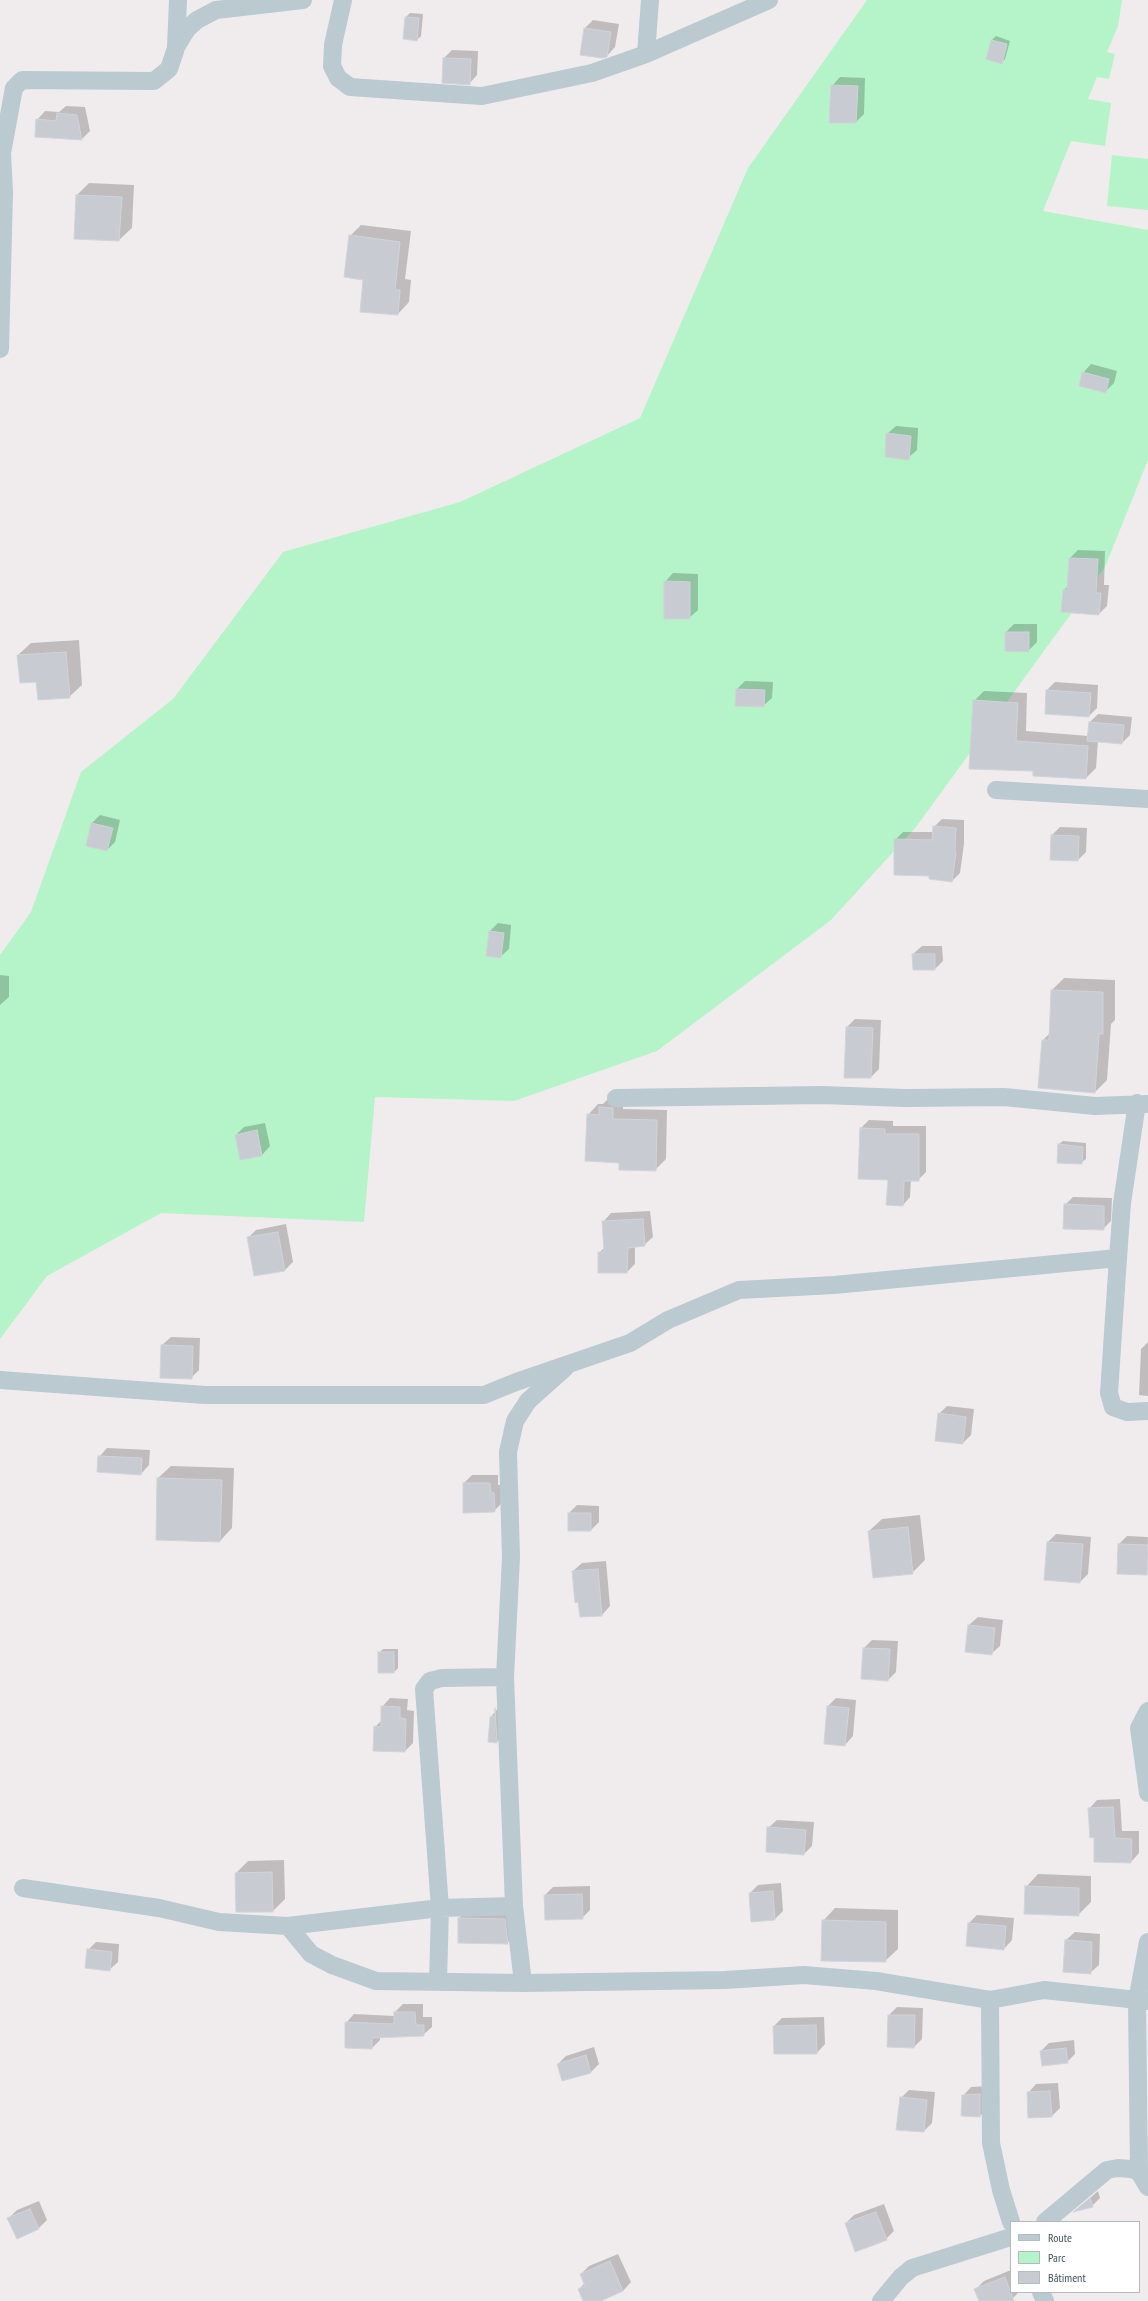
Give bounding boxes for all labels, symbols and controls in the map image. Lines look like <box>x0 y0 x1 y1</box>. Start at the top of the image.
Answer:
legend <box>1010 2221 1140 2293</box>
text: Route <box>1048 2230 1072 2245</box>
text: Parc <box>1048 2250 1065 2265</box>
text: Bâtiment <box>1048 2270 1086 2285</box>

